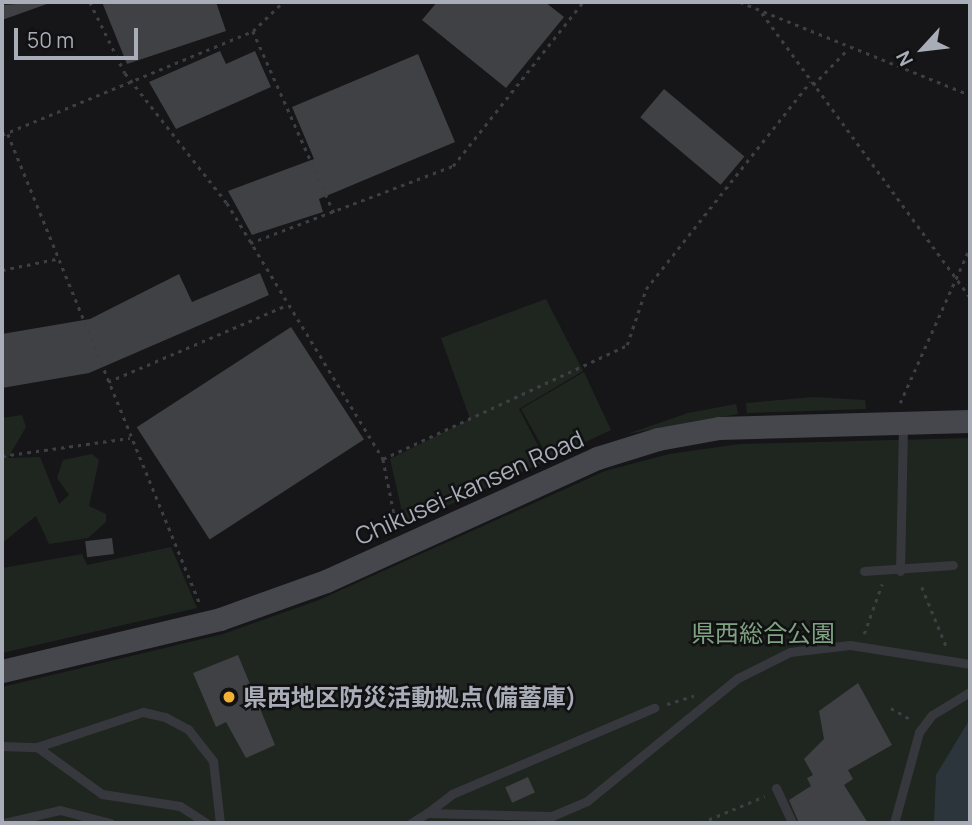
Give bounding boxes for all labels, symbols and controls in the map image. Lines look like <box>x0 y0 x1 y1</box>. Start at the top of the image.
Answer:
scale bar <box>18 14 142 58</box>
north arrow <box>888 14 958 84</box>
text: 50 m <box>27 26 74 54</box>
text: N <box>890 47 919 71</box>
street label: Chikusei-kansen Road <box>350 424 588 550</box>
park label: 県西総合公園 <box>691 619 835 647</box>
place label: 県西地区防災活動拠点(備蓄庫) <box>243 683 577 711</box>
marker: 県西地区防災活動拠点(備蓄庫) <box>221 689 237 705</box>

